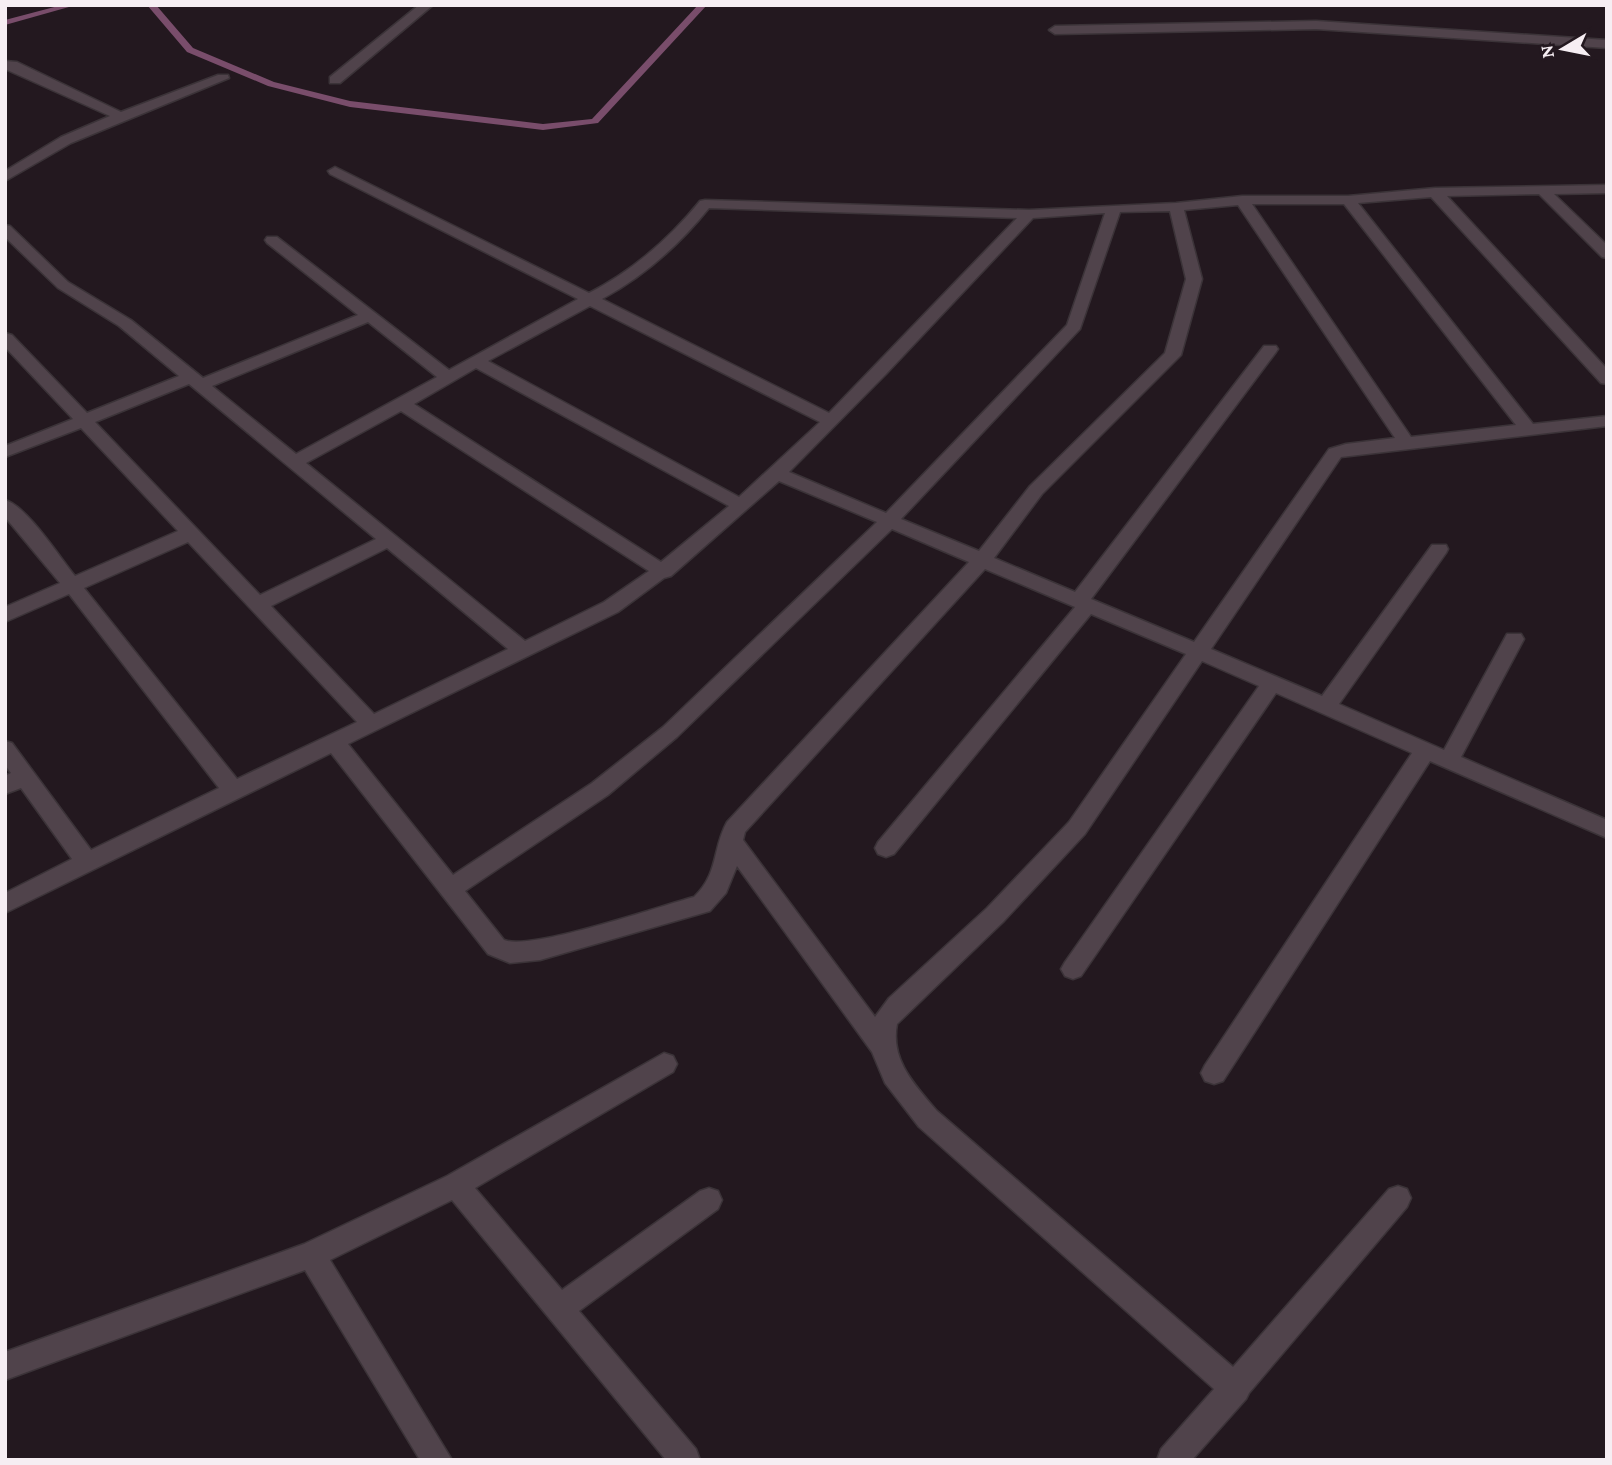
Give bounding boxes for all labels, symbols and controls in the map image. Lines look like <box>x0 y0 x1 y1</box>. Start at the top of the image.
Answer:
north arrow <box>1528 14 1598 84</box>
text: N <box>1535 44 1558 60</box>

